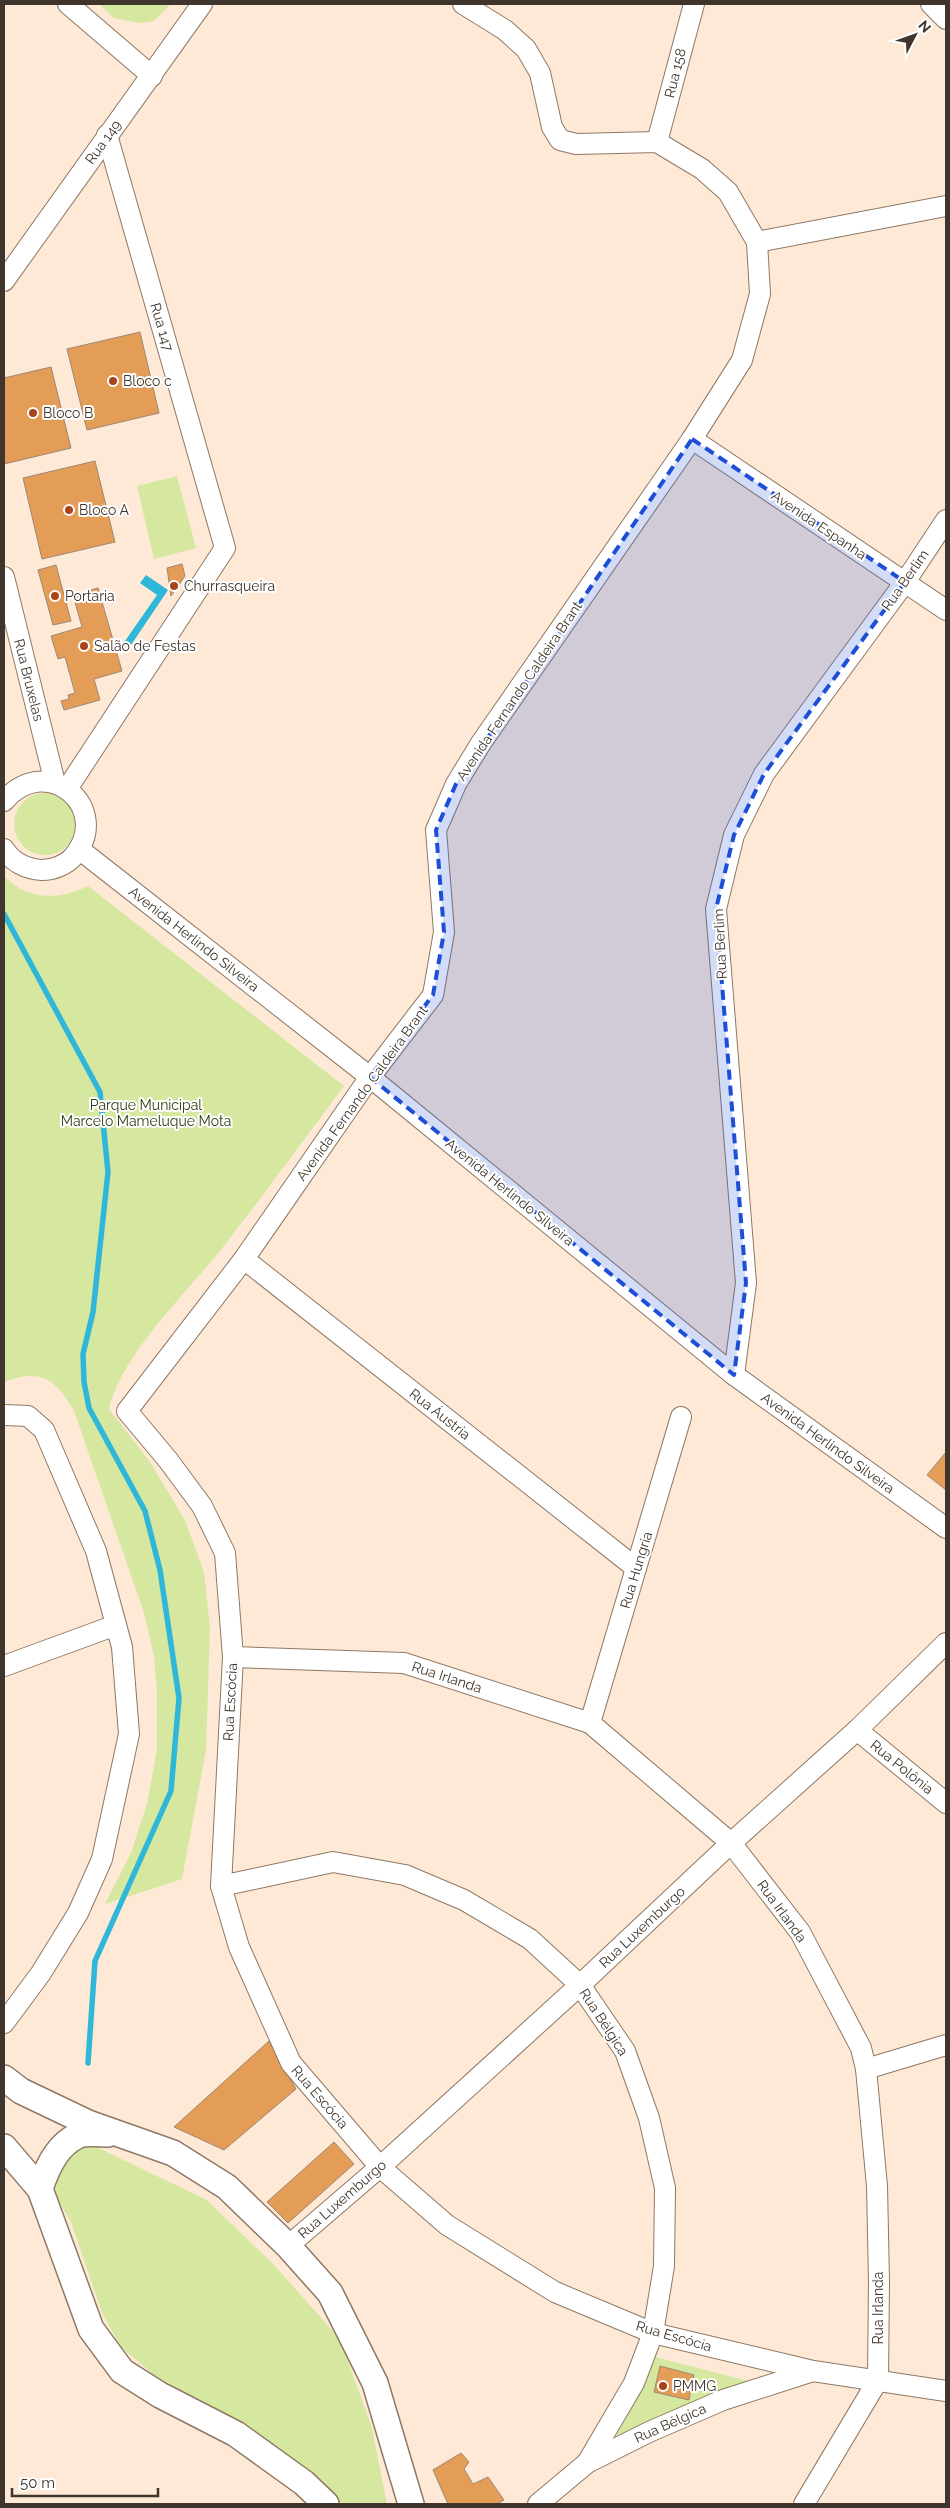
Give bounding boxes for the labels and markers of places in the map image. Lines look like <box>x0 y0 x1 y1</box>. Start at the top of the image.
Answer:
place label: Bloco c <box>123 373 172 389</box>
marker: Bloco c <box>107 375 119 387</box>
place label: Bloco B <box>43 405 93 421</box>
marker: Bloco B <box>27 407 39 419</box>
place label: Bloco A <box>79 502 130 518</box>
marker: Bloco A <box>63 504 75 516</box>
place label: Churrasqueira <box>184 578 275 594</box>
marker: Churrasqueira <box>168 580 180 592</box>
place label: Portaria <box>65 588 115 604</box>
marker: Portaria <box>49 590 61 602</box>
place label: Salão de Festas <box>94 638 196 654</box>
marker: Salão de Festas <box>78 640 90 652</box>
place label: PMMG <box>673 2378 716 2394</box>
marker: PMMG <box>657 2380 669 2392</box>

